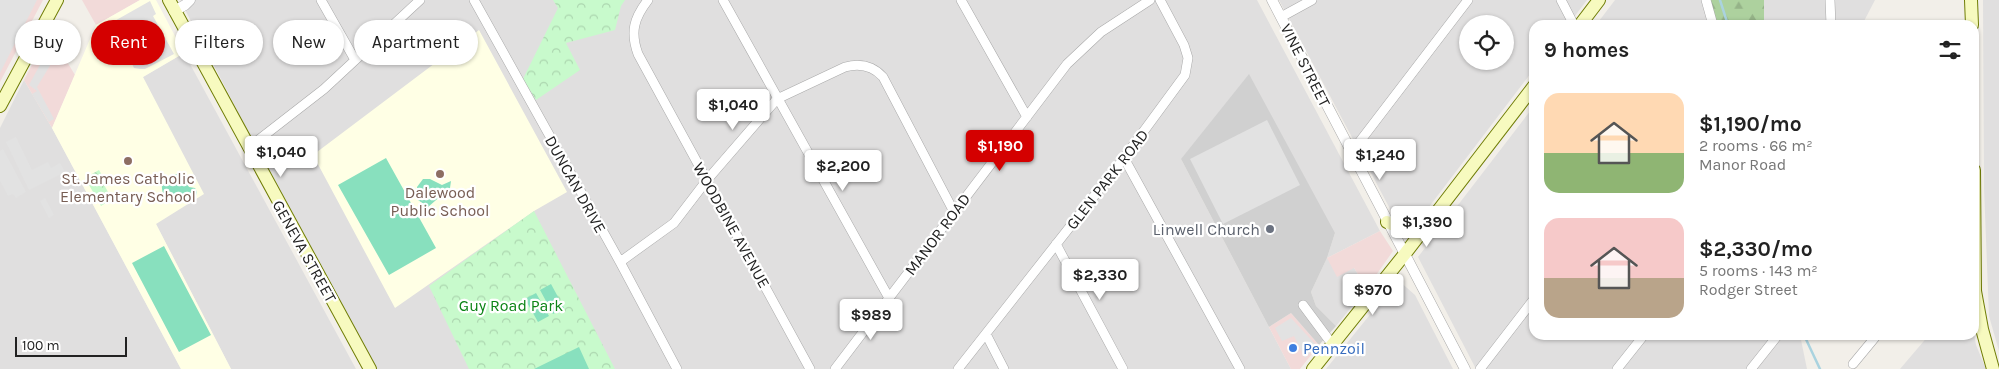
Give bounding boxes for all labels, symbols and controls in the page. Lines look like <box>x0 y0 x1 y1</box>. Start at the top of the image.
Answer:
map controls <box>1459 15 1514 70</box>
button: locate <box>1459 15 1514 70</box>
chip: Buy <box>15 20 81 65</box>
chip: Rent <box>91 20 165 65</box>
chip: Filters <box>175 20 263 65</box>
chip: New <box>273 20 344 65</box>
chip: Apartment <box>354 20 478 65</box>
street label: VINE STREET <box>1277 21 1335 110</box>
icon: filters <box>1936 36 1964 64</box>
text: 9 homes <box>1544 38 1629 62</box>
pin: $1,040 <box>692 88 774 131</box>
text: $1,040 <box>708 95 758 114</box>
text: $1,190/mo <box>1699 112 1802 136</box>
icon: home <box>1584 113 1644 173</box>
street label: GLEN PARK ROAD <box>1062 125 1152 233</box>
pin: $1,190 <box>959 130 1041 172</box>
street label: DUNCAN DRIVE <box>541 132 610 236</box>
pin: $1,040 <box>240 136 322 178</box>
text: $1,190 <box>977 136 1023 155</box>
text: 2 rooms · 66 m² <box>1699 136 1813 155</box>
pin: $1,240 <box>1339 138 1421 181</box>
text: $1,040 <box>256 142 306 161</box>
text: $1,240 <box>1355 145 1405 164</box>
pin: $2,200 <box>802 150 884 192</box>
marker: St. James Catholic Elementary School <box>122 155 134 167</box>
text: Manor Road <box>1699 155 1786 174</box>
text: $2,200 <box>816 156 870 175</box>
street label: WOODBINE AVENUE <box>689 159 774 291</box>
marker: Dalewood Public School <box>434 168 446 180</box>
place label: St. James Catholic Elementary School <box>60 169 196 206</box>
place label: Dalewood Public School <box>391 183 489 220</box>
street label: MANOR ROAD <box>900 190 974 279</box>
street label: GENEVA STREET <box>269 197 341 306</box>
pin: $1,390 <box>1386 206 1468 248</box>
text: $1,390 <box>1402 212 1452 231</box>
place label: Linwell Church <box>1153 220 1260 239</box>
marker: Linwell Church <box>1264 223 1276 235</box>
text: $2,330/mo <box>1699 237 1813 261</box>
icon: home <box>1584 238 1644 298</box>
pin: $2,330 <box>1059 258 1141 301</box>
text: 5 rooms · 143 m² <box>1699 261 1818 280</box>
text: $2,330 <box>1073 265 1127 284</box>
pin: $970 <box>1343 274 1403 316</box>
text: $970 <box>1354 280 1392 299</box>
text: Rodger Street <box>1699 280 1798 299</box>
park label: Guy Road Park <box>459 296 563 315</box>
pin: $989 <box>841 298 901 341</box>
text: $989 <box>851 305 891 324</box>
scale bar <box>15 334 128 357</box>
text: 100 m <box>22 337 60 354</box>
place label: Pennzoil <box>1303 339 1365 358</box>
marker: Pennzoil <box>1287 342 1299 354</box>

